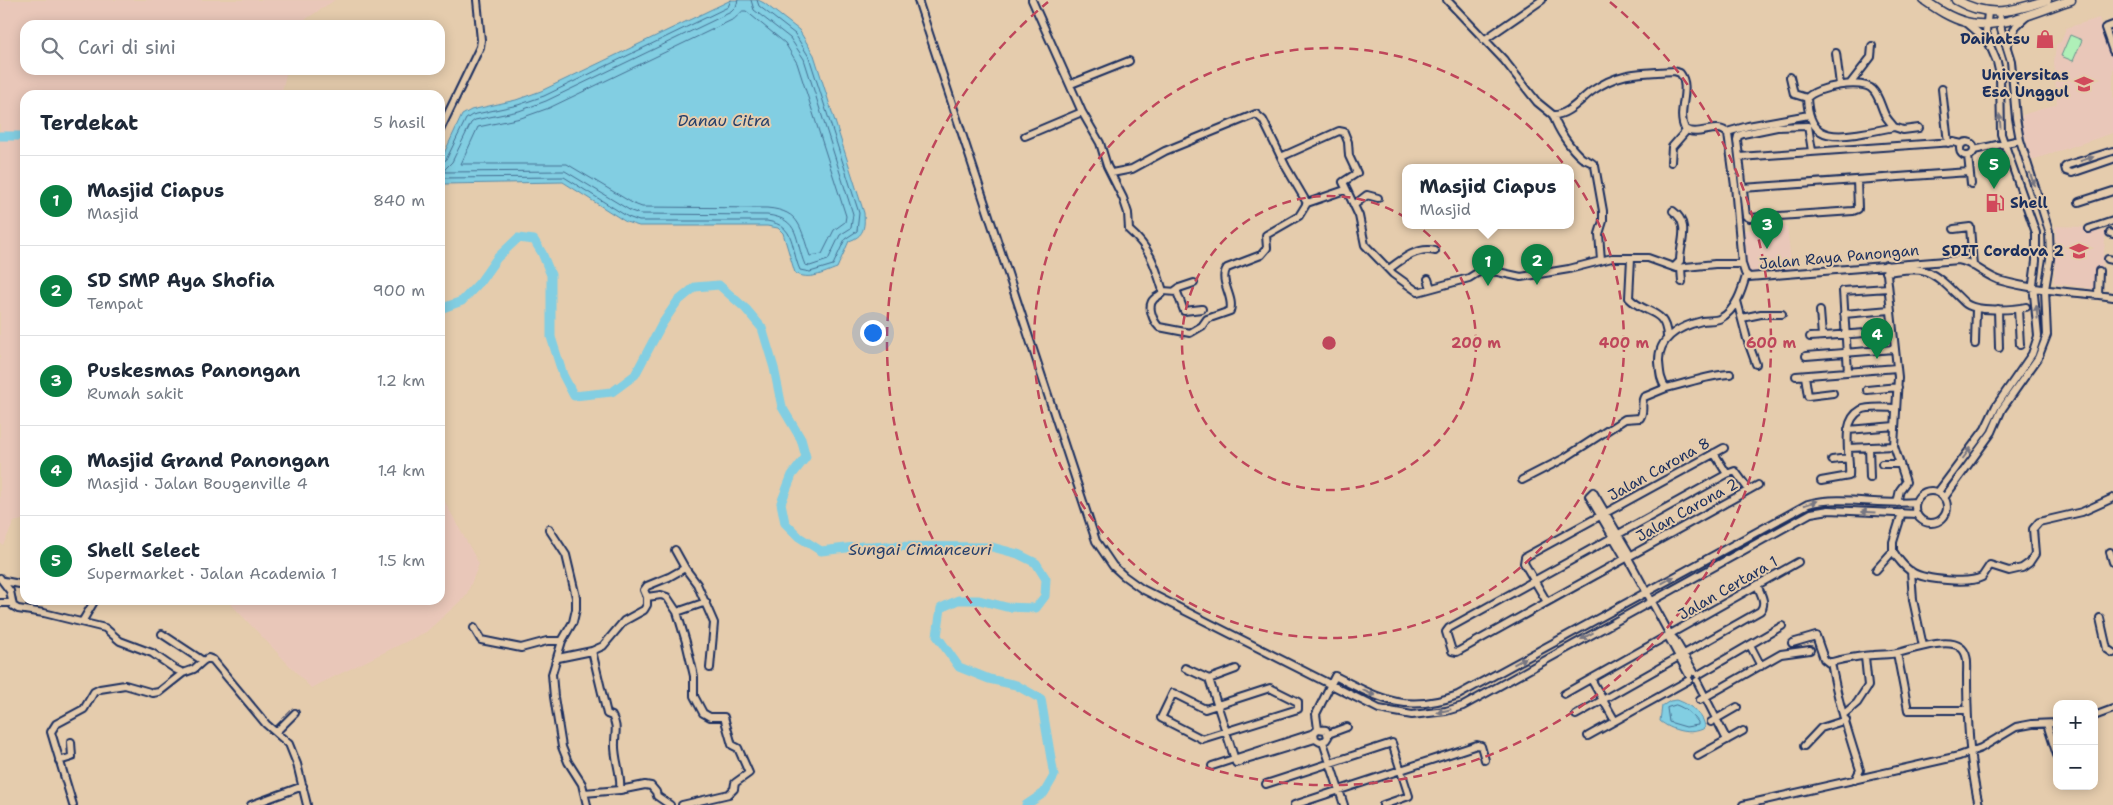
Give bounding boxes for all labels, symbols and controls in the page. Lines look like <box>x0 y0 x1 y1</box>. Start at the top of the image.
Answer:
search box <box>20 20 445 75</box>
shop icon: Daihatsu <box>2034 28 2056 50</box>
place label: Daihatsu <box>1960 29 2030 49</box>
icon: search <box>38 34 66 62</box>
text: Cari di sini <box>78 35 176 60</box>
place label: Universitas Esa Unggul <box>1981 65 2069 102</box>
school or university icon: Universitas Esa Unggul <box>2073 73 2095 95</box>
text: Terdekat <box>40 109 138 137</box>
water label: Danau Citra <box>678 110 771 131</box>
text: 5 hasil <box>373 112 425 133</box>
one-way arrow <box>1996 113 2004 129</box>
pin: 5 <box>1978 148 2010 189</box>
one-way arrow <box>2080 154 2095 162</box>
popup <box>1402 164 1574 229</box>
one-way arrow <box>2029 171 2036 186</box>
text: Masjid Ciapus <box>1419 174 1557 199</box>
text: Masjid Ciapus <box>87 178 224 203</box>
text: 1 <box>52 190 60 211</box>
text: 840 m <box>373 190 425 211</box>
fuel station icon: Shell <box>1984 192 2006 214</box>
place label: Shell <box>2010 193 2048 213</box>
text: Masjid <box>1419 199 1471 220</box>
text: Masjid <box>87 203 139 224</box>
pin: 3 <box>1751 208 1783 249</box>
street label: Jalan Raya Panongan <box>1758 240 1920 274</box>
school or university icon: SDIT Cordova 2 <box>2068 240 2090 262</box>
place label: SDIT Cordova 2 <box>1942 241 2064 261</box>
pin: 2 <box>1521 244 1553 285</box>
pin: 1 <box>1472 245 1504 286</box>
text: SD SMP Aya Shofia <box>87 268 275 293</box>
text: 2 <box>50 280 62 301</box>
text: 900 m <box>373 280 425 301</box>
text: Tempat <box>87 293 143 314</box>
one-way arrow <box>2032 304 2040 320</box>
pin: 4 <box>1861 318 1893 359</box>
your location <box>860 320 886 346</box>
text: 200 m <box>1451 333 1501 353</box>
text: 400 m <box>1599 333 1649 353</box>
text: 600 m <box>1746 333 1796 353</box>
centre of rings <box>1320 334 1338 352</box>
text: Puskesmas Panongan <box>87 358 301 383</box>
text: 3 <box>50 370 62 391</box>
text: 1.2 km <box>377 370 425 391</box>
text: Rumah sakit <box>87 383 184 404</box>
street label: Jalan Carona 8 <box>1604 433 1714 505</box>
one-way arrow <box>1962 446 1972 460</box>
text: Masjid Grand Panongan <box>87 448 330 473</box>
text: 4 <box>50 460 62 481</box>
text: 1.4 km <box>378 460 425 481</box>
text: Masjid · Jalan Bougenville 4 <box>87 473 308 494</box>
street label: Jalan Carona 2 <box>1632 474 1742 546</box>
one-way arrow <box>1804 499 1819 507</box>
one-way arrow <box>1860 507 1876 515</box>
text: Shell Select <box>87 538 200 563</box>
water label: Sungai Cimanceuri <box>848 539 992 560</box>
text: 5 <box>51 550 61 571</box>
text: 1.5 km <box>378 550 425 571</box>
street label: Jalan Certara 1 <box>1674 551 1782 625</box>
text: Supermarket · Jalan Academia 1 <box>87 563 337 584</box>
one-way arrow <box>1661 576 1676 584</box>
one-way arrow <box>1581 632 1594 641</box>
one-way arrow <box>1513 657 1526 666</box>
one-way arrow <box>1362 689 1376 697</box>
map controls <box>2053 700 2098 790</box>
button: + <box>2053 700 2098 745</box>
one-way arrow <box>1436 707 1451 715</box>
button: − <box>2053 745 2098 790</box>

